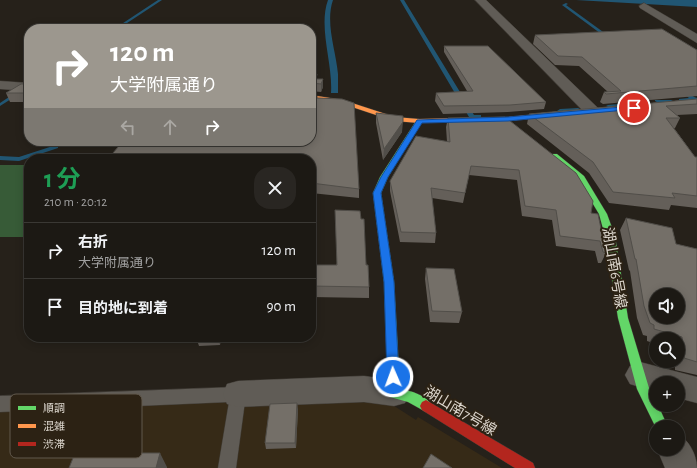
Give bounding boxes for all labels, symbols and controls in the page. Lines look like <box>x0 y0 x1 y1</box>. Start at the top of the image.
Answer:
text: 120 m <box>110 39 175 67</box>
icon: right <box>44 40 96 92</box>
text: 大学附属通り <box>110 77 218 95</box>
pin <box>617 91 651 125</box>
icon: arrive <box>623 97 645 119</box>
icon: left <box>117 116 139 138</box>
icon: ahead <box>159 116 181 138</box>
icon: right <box>201 116 223 138</box>
button: close <box>254 167 296 209</box>
text: 1 分 <box>44 168 80 192</box>
text: 210 m · 20:12 <box>44 196 107 209</box>
street label: 湖山南6号線 <box>599 226 629 310</box>
text: 右折 <box>78 235 108 250</box>
icon: right <box>44 240 66 262</box>
text: 120 m <box>262 243 296 258</box>
text: 大学附属通り <box>78 257 156 270</box>
map controls <box>649 288 685 456</box>
button: sound <box>649 288 685 324</box>
icon: arrive <box>44 296 66 318</box>
text: 90 m <box>267 299 296 314</box>
text: 目的地に到着 <box>78 301 168 316</box>
button: search <box>649 332 685 368</box>
position arrow <box>372 356 414 398</box>
button: + <box>649 376 685 412</box>
street label: 湖山南7号線 <box>421 383 499 438</box>
legend <box>10 394 142 458</box>
text: 順調 <box>43 403 65 414</box>
text: 混雑 <box>43 420 65 432</box>
button: − <box>649 420 685 456</box>
text: 渋滞 <box>43 439 65 450</box>

